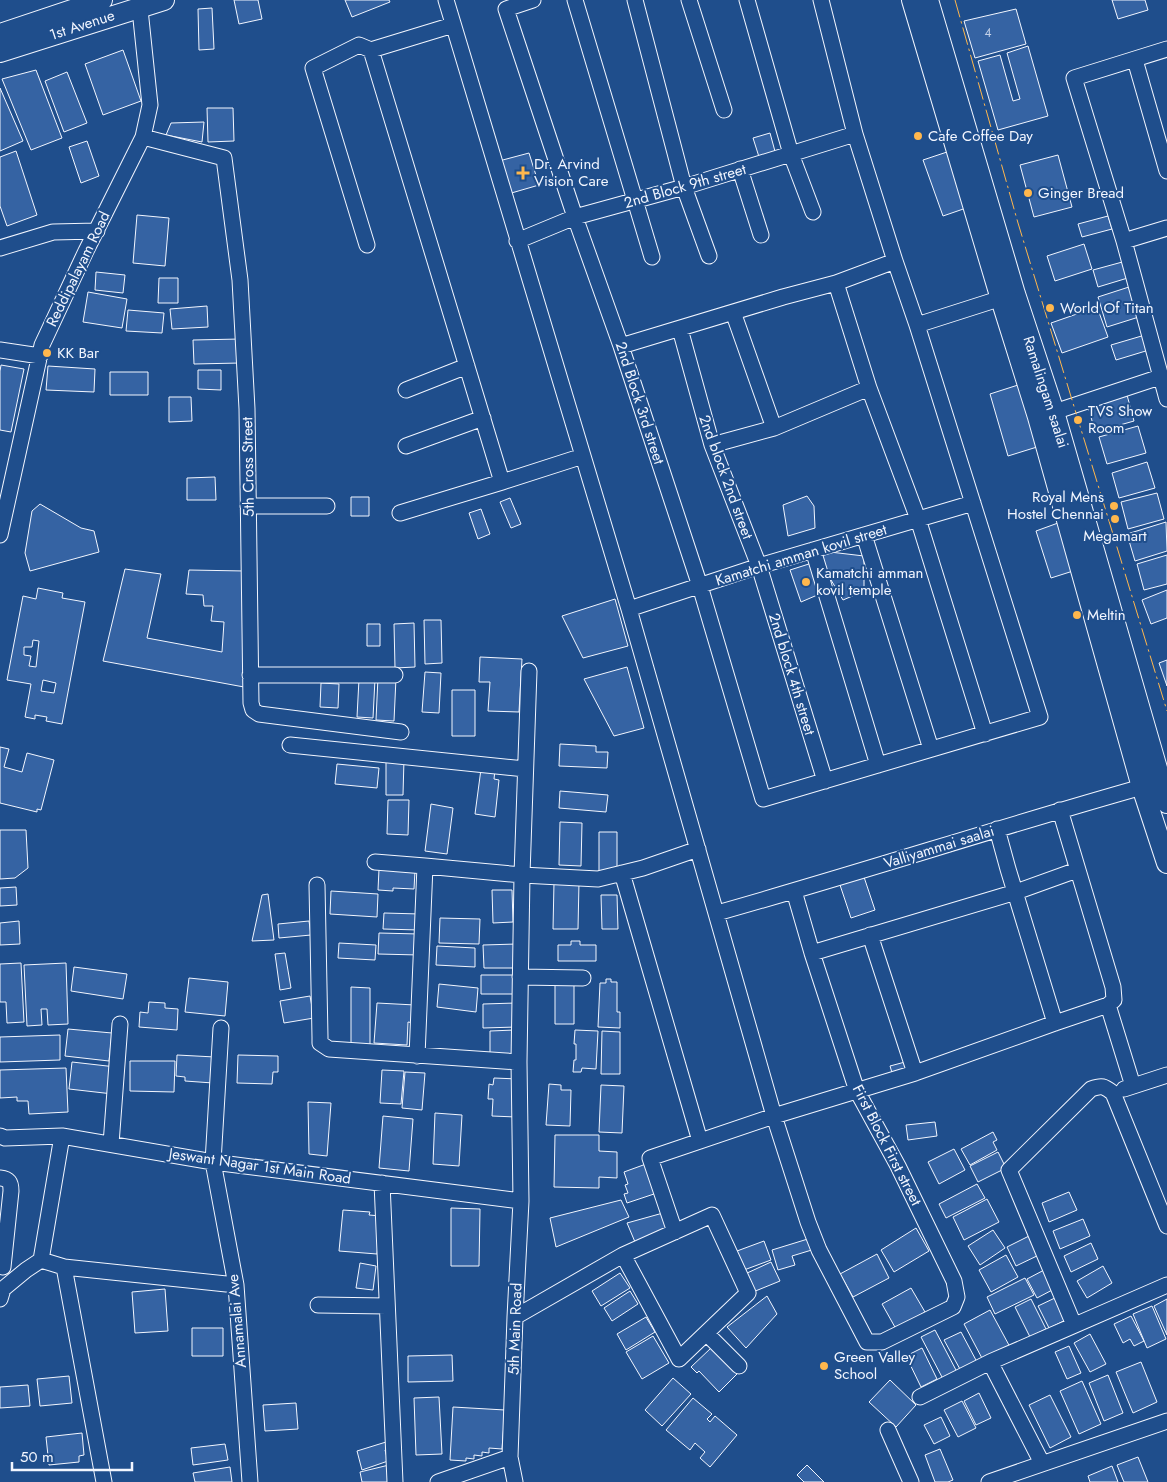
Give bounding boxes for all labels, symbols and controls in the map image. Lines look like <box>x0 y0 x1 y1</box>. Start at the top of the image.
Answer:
street label: 1st Avenue <box>46 4 118 46</box>
house number: 4 <box>985 24 992 42</box>
place label: Cafe Coffee Day <box>928 125 1033 147</box>
marker: Cafe Coffee Day <box>912 130 924 142</box>
place label: Dr. Arvind Vision Care <box>534 153 609 192</box>
street label: 2nd Block 9th street <box>621 158 749 214</box>
marker: Dr. Arvind Vision Care <box>516 166 530 180</box>
place label: Ginger Bread <box>1038 182 1124 204</box>
marker: Ginger Bread <box>1022 187 1034 199</box>
street label: Reddipalayam Road <box>41 208 115 330</box>
place label: World Of Titan <box>1060 297 1154 319</box>
marker: World Of Titan <box>1044 302 1056 314</box>
street label: Ramalingam saalai <box>1017 333 1075 451</box>
street label: 2nd Block 3rd street <box>610 339 670 468</box>
place label: KK Bar <box>57 342 100 364</box>
marker: KK Bar <box>41 347 53 359</box>
place label: TVS Show Room <box>1088 400 1153 439</box>
street label: 2nd block 2nd street <box>693 412 759 543</box>
marker: TVS Show Room <box>1072 414 1084 426</box>
street label: 5th Cross Street <box>236 416 260 517</box>
place label: Royal Mens Hostel Chennai <box>1007 486 1104 525</box>
marker: Royal Mens Hostel Chennai <box>1108 500 1120 512</box>
marker: Megamart <box>1109 513 1121 525</box>
street label: Kamatchi amman kovil street <box>713 518 890 592</box>
place label: Megamart <box>1083 525 1147 547</box>
place label: Kamatchi amman kovil temple <box>816 562 923 601</box>
marker: Kamatchi amman kovil temple <box>800 576 812 588</box>
place label: Meltin <box>1087 604 1126 626</box>
marker: Meltin <box>1071 609 1083 621</box>
street label: 2nd block 4th street <box>763 610 821 738</box>
street label: Valliyammai saalai <box>881 820 997 874</box>
street label: First Block First street <box>847 1081 927 1210</box>
street label: Jeswant Nagar 1st Main Road <box>165 1142 353 1190</box>
street label: Annamalai Ave <box>222 1273 252 1369</box>
street label: 5th Main Road <box>502 1282 528 1376</box>
place label: Green Valley School <box>834 1346 915 1385</box>
marker: Green Valley School <box>818 1360 830 1372</box>
scale bar <box>12 1440 132 1472</box>
text: 50 m <box>20 1446 54 1468</box>

